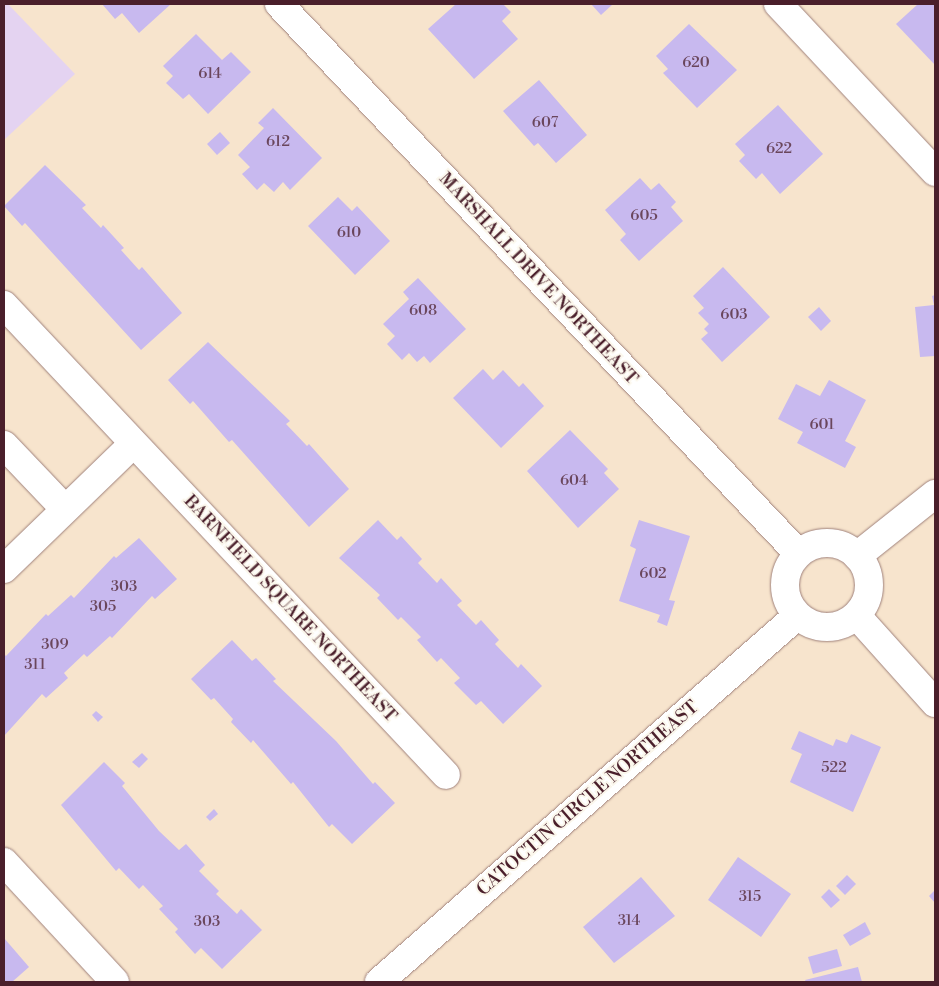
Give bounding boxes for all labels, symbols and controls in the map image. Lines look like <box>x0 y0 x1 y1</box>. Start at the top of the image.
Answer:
house number: 620 <box>682 54 710 72</box>
house number: 614 <box>198 65 222 83</box>
house number: 607 <box>532 114 558 132</box>
house number: 612 <box>266 133 290 151</box>
house number: 622 <box>766 140 792 158</box>
street label: MARSHALL DRIVE NORTHEAST <box>434 169 642 389</box>
house number: 605 <box>630 207 658 225</box>
house number: 610 <box>337 224 361 242</box>
house number: 608 <box>409 302 437 320</box>
house number: 603 <box>720 306 748 324</box>
house number: 601 <box>809 416 835 434</box>
house number: 604 <box>560 472 588 490</box>
street label: BARNFIELD SQUARE NORTHEAST <box>179 491 401 727</box>
house number: 602 <box>639 565 667 583</box>
house number: 303 <box>111 578 137 596</box>
house number: 305 <box>90 598 116 616</box>
house number: 309 <box>41 636 69 654</box>
house number: 311 <box>24 656 46 674</box>
street label: CATOCTIN CIRCLE NORTHEAST <box>473 697 703 901</box>
house number: 522 <box>821 759 847 777</box>
house number: 315 <box>739 888 761 906</box>
house number: 314 <box>618 912 640 930</box>
house number: 303 <box>194 913 220 931</box>

